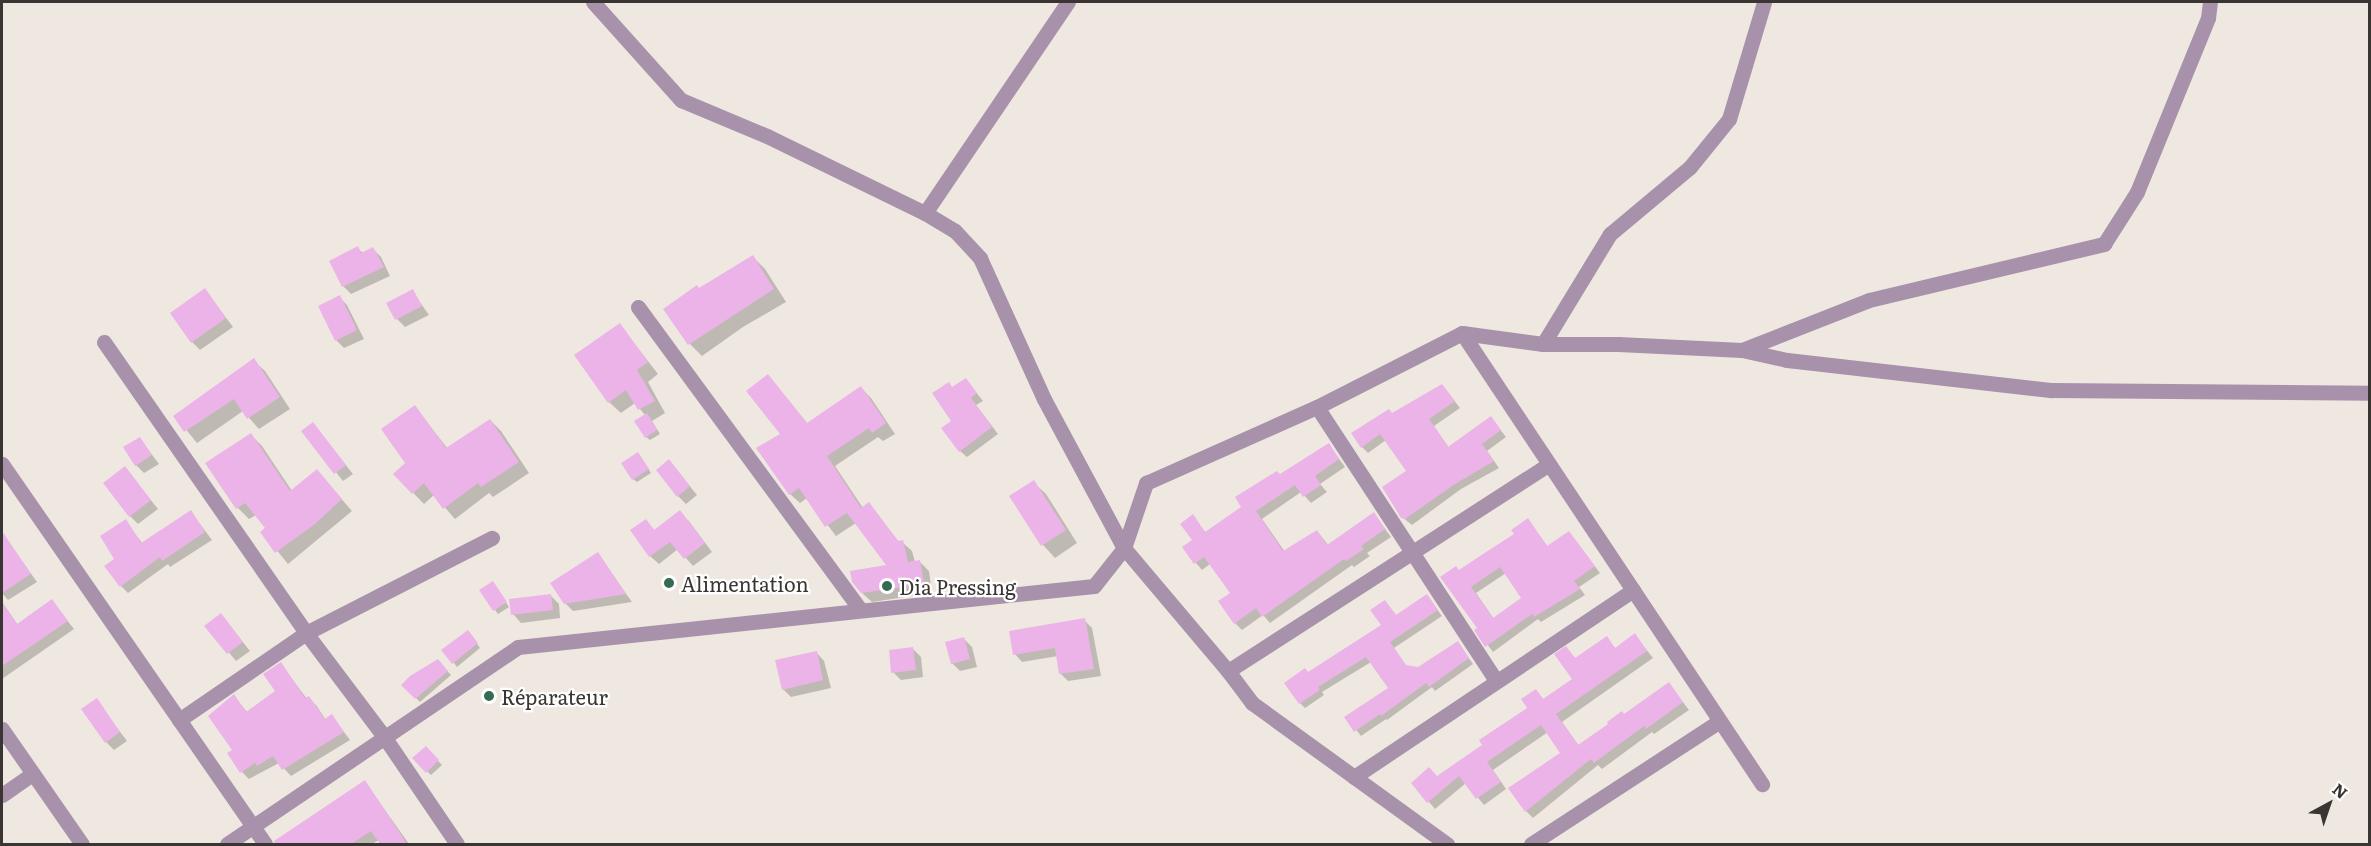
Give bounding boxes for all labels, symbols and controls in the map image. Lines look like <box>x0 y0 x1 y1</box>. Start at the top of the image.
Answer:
place label: Alimentation <box>681 571 809 595</box>
place label: Dia Pressing <box>899 574 1016 598</box>
marker: Alimentation <box>662 576 676 590</box>
marker: Dia Pressing <box>880 579 894 593</box>
place label: Réparateur <box>501 684 608 708</box>
marker: Réparateur <box>482 689 496 703</box>
north arrow <box>2299 774 2359 834</box>
text: N <box>2328 777 2353 804</box>

